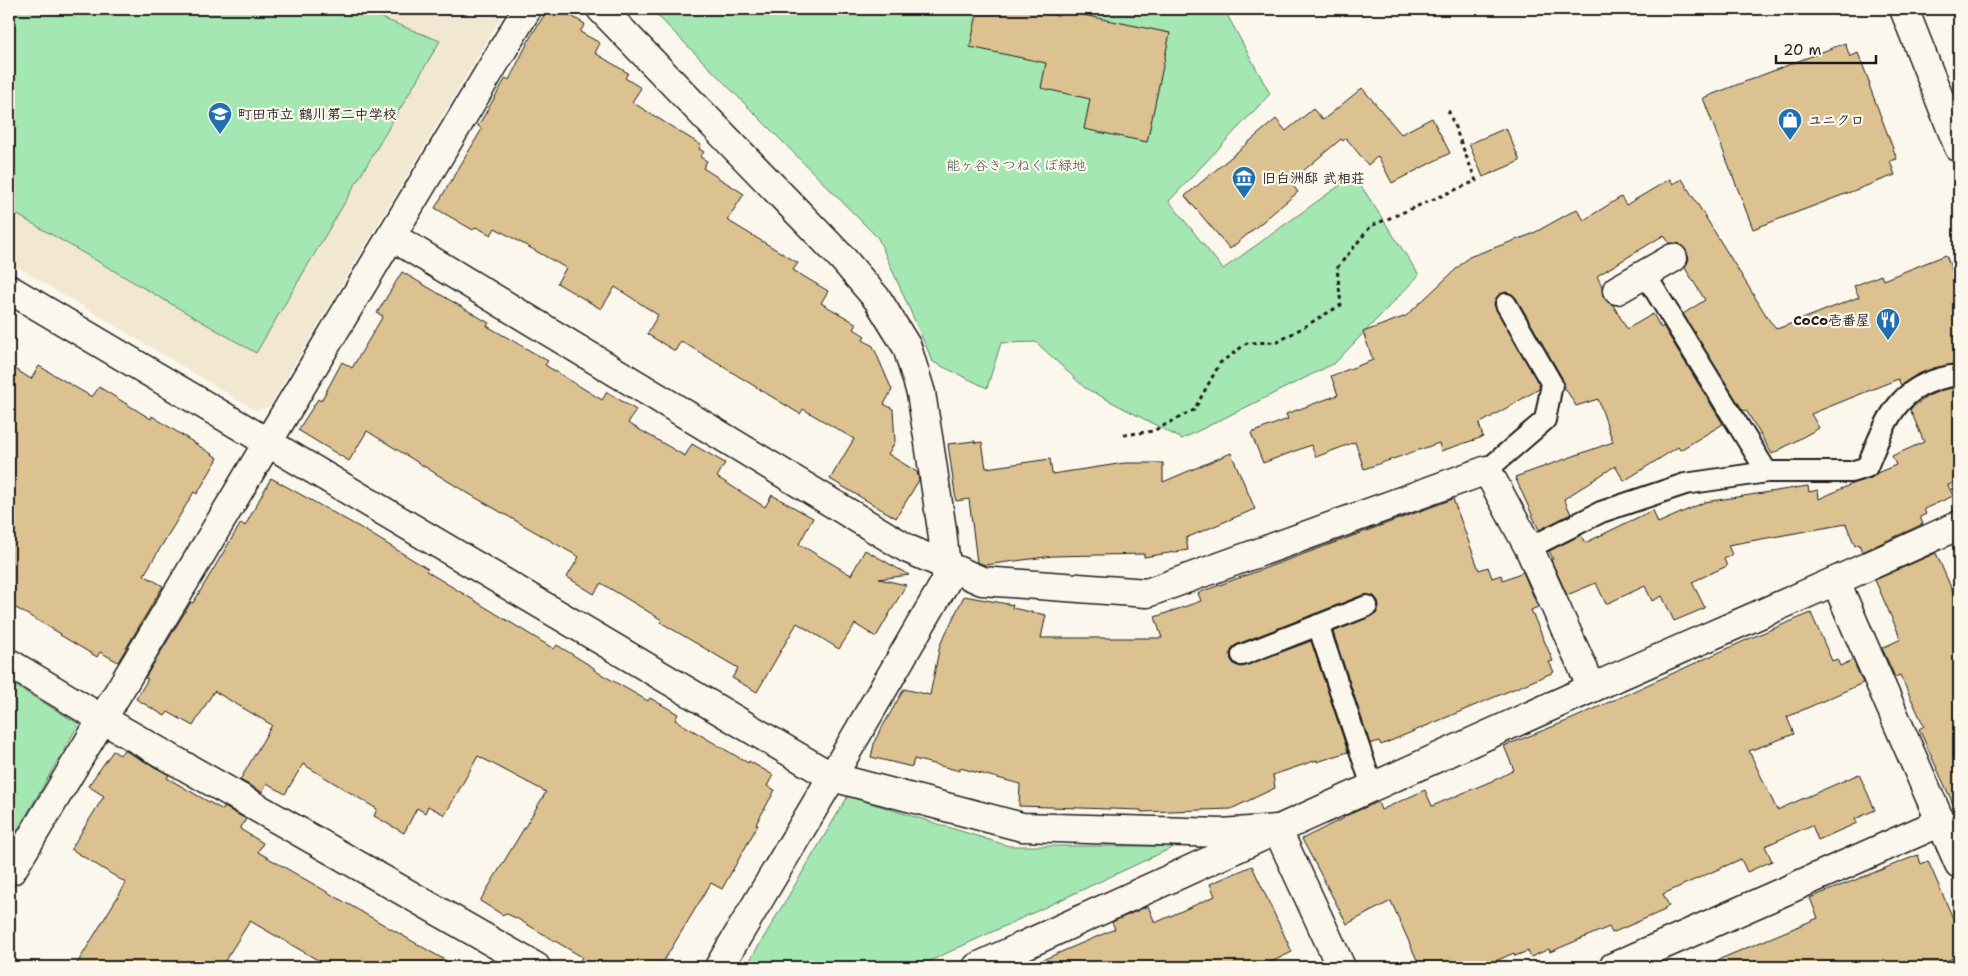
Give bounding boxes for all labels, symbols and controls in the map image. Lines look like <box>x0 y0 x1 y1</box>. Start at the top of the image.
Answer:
scale bar <box>1776 32 1876 64</box>
text: 20 m <box>1783 40 1822 60</box>
school or university icon: 町田市立 鶴川第二中学校 <box>207 101 233 135</box>
place label: 町田市立 鶴川第二中学校 <box>238 105 397 123</box>
shop icon: ユニクロ <box>1777 107 1803 141</box>
place label: ユニクロ <box>1808 111 1864 129</box>
park label: 能ヶ谷きつねくぼ緑地 <box>946 156 1086 174</box>
museum icon: 旧白洲邸 武相荘 <box>1231 165 1257 199</box>
place label: 旧白洲邸 武相荘 <box>1262 169 1365 187</box>
restaurant icon: CoCo壱番屋 <box>1875 307 1901 341</box>
place label: CoCo壱番屋 <box>1793 311 1870 329</box>

